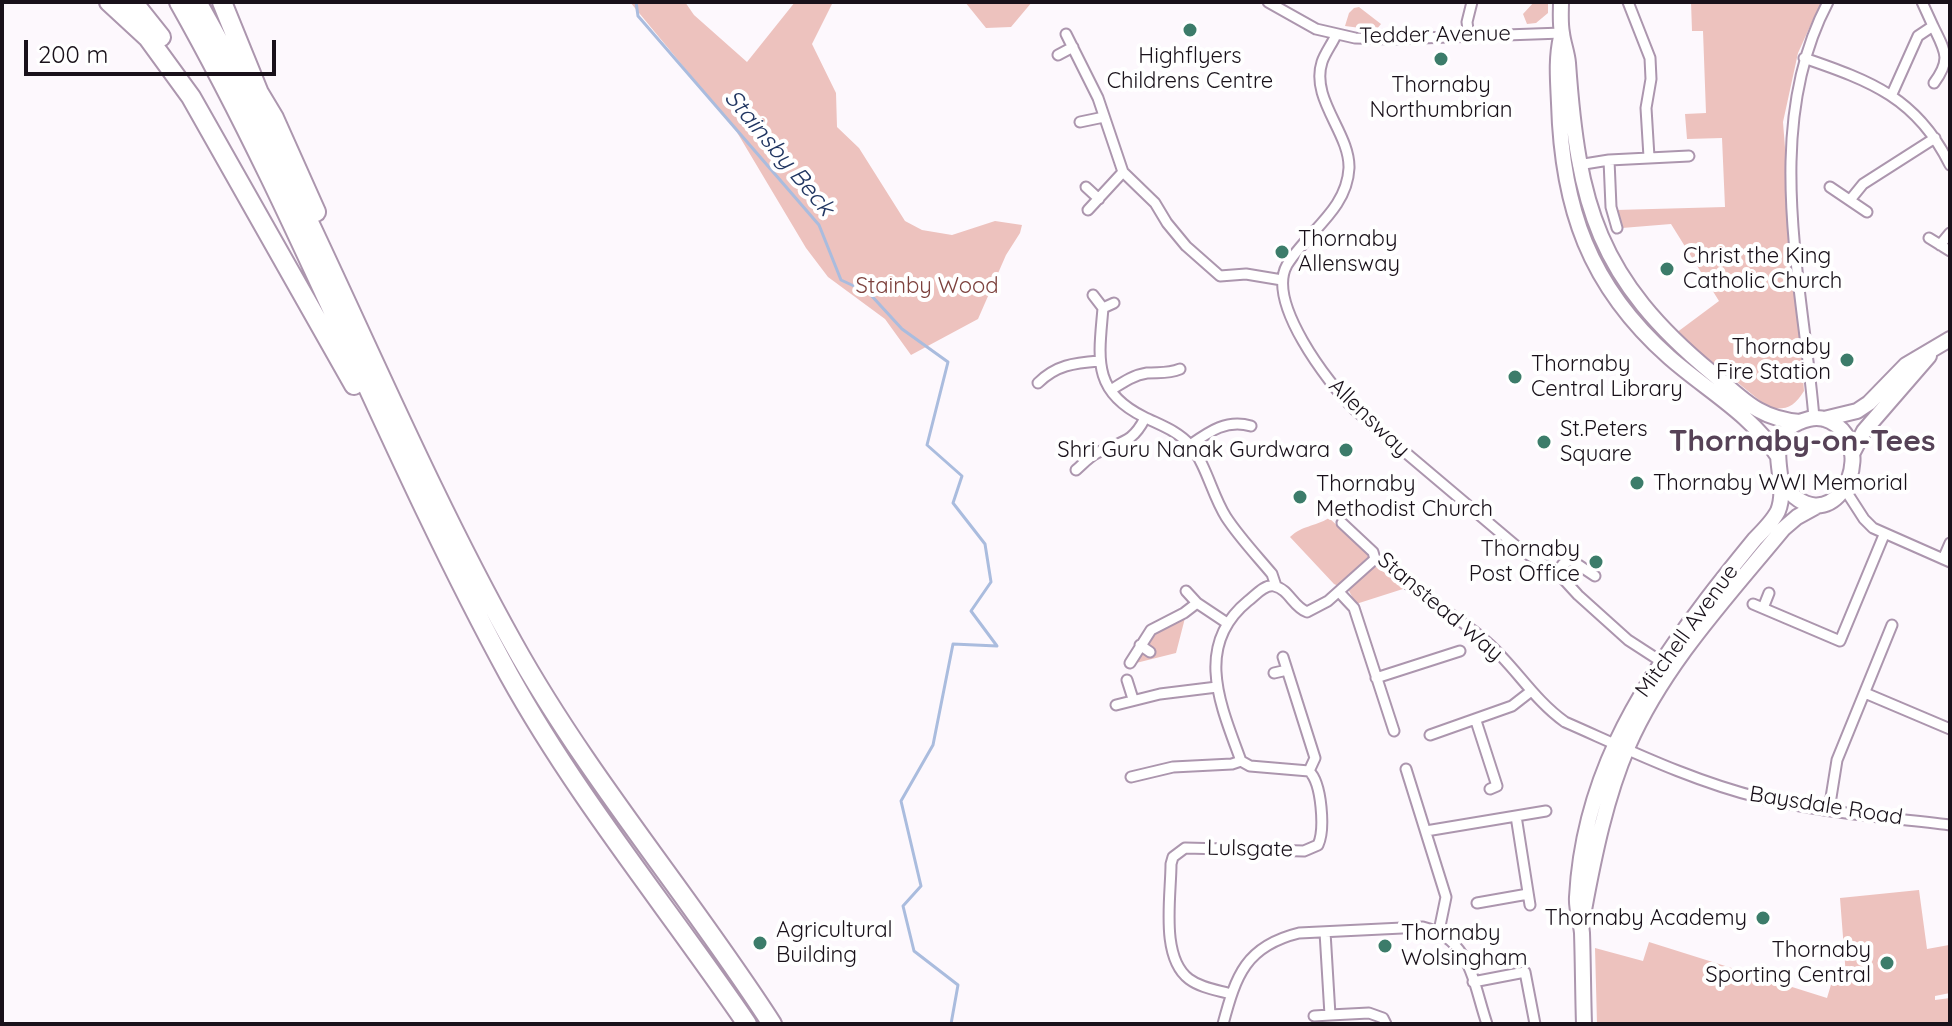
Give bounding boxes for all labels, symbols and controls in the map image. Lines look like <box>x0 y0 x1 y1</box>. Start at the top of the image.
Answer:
street label: Tedder Avenue <box>1359 20 1511 50</box>
marker: Highflyers Childrens Centre <box>1181 21 1199 39</box>
scale bar <box>28 24 280 74</box>
text: 200 m <box>38 39 108 69</box>
place label: Highflyers Childrens Centre <box>1107 43 1273 94</box>
marker: Thornaby Northumbrian <box>1432 50 1450 68</box>
place label: Thornaby Northumbrian <box>1370 72 1512 124</box>
water label: Stainsby Beck <box>718 84 840 222</box>
place label: Thornaby Allensway <box>1298 226 1400 278</box>
marker: Thornaby Allensway <box>1273 243 1291 261</box>
place label: Christ the King Catholic Church <box>1683 243 1842 294</box>
marker: Christ the King Catholic Church <box>1658 260 1676 278</box>
park label: Stainby Wood <box>855 273 999 299</box>
place label: Thornaby Fire Station <box>1716 334 1831 386</box>
place label: Thornaby Central Library <box>1531 351 1683 402</box>
marker: Thornaby Fire Station <box>1838 351 1856 369</box>
marker: Thornaby Central Library <box>1506 368 1524 386</box>
street label: Allensway <box>1323 373 1415 463</box>
place label: St.Peters Square <box>1560 416 1648 468</box>
district label: Thornaby-on-Tees <box>1669 424 1935 460</box>
marker: St.Peters Square <box>1535 433 1553 451</box>
place label: Shri Guru Nanak Gurdwara <box>1057 437 1330 463</box>
marker: Shri Guru Nanak Gurdwara <box>1337 441 1355 459</box>
place label: Thornaby WWI Memorial <box>1653 470 1908 496</box>
place label: Thornaby Methodist Church <box>1316 471 1493 522</box>
marker: Thornaby WWI Memorial <box>1628 474 1646 492</box>
marker: Thornaby Methodist Church <box>1291 488 1309 506</box>
place label: Thornaby Post Office <box>1469 536 1580 588</box>
street label: Stanstead Way <box>1372 547 1508 667</box>
marker: Thornaby Post Office <box>1587 553 1605 571</box>
street label: Mitchell Avenue <box>1630 559 1744 703</box>
street label: Baysdale Road <box>1748 781 1904 831</box>
street label: Lulsgate <box>1207 835 1293 863</box>
place label: Thornaby Academy <box>1544 905 1747 931</box>
marker: Thornaby Academy <box>1754 909 1772 927</box>
place label: Agricultural Building <box>776 917 893 968</box>
place label: Thornaby Wolsingham <box>1401 920 1528 972</box>
marker: Agricultural Building <box>751 934 769 952</box>
marker: Thornaby Wolsingham <box>1376 937 1394 955</box>
place label: Thornaby Sporting Central <box>1705 937 1871 988</box>
marker: Thornaby Sporting Central <box>1878 954 1896 972</box>

